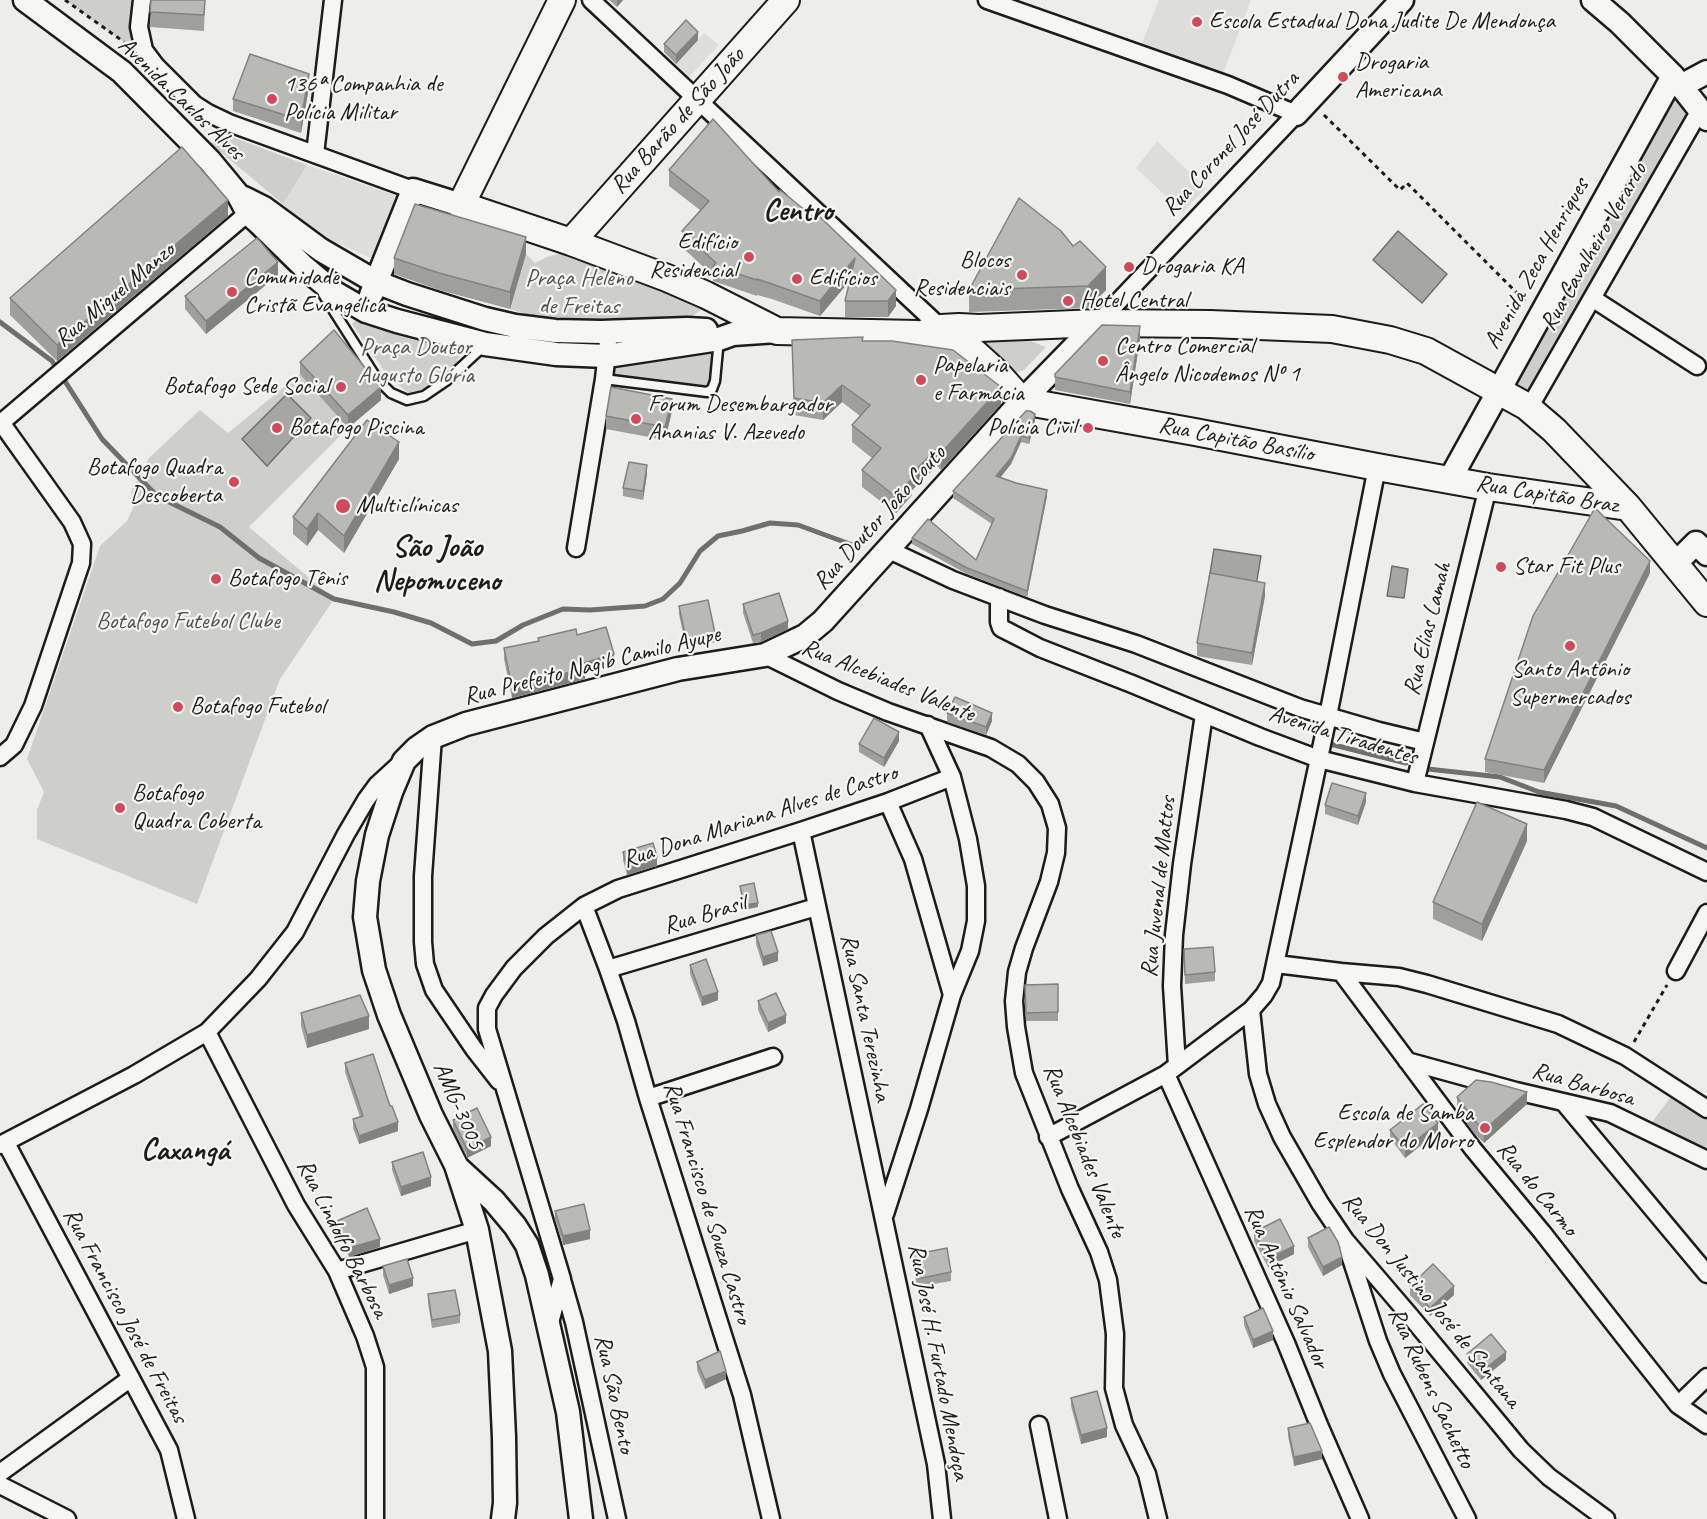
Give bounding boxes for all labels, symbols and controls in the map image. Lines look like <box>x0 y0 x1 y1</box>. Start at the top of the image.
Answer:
place label: Escola Estadual Dona Judite De Mendonça <box>1209 8 1555 36</box>
marker: Escola Estadual Dona Judite De Mendonça <box>1190 15 1204 29</box>
street label: Avenida Carlos Alves <box>112 31 250 167</box>
street label: Rua Barão de São João <box>605 42 751 200</box>
place label: Drogaria Americana <box>1355 49 1441 105</box>
street label: Rua Coronel José Dutra <box>1156 65 1306 223</box>
marker: Drogaria Americana <box>1336 70 1350 84</box>
place label: 136ª Companhia de Polícia Militar <box>284 71 442 127</box>
marker: 136ª Companhia de Polícia Militar <box>265 92 279 106</box>
street label: Rua Cavalheiro Verardo <box>1534 158 1654 336</box>
street label: Avenida Zeca Henriques <box>1478 174 1596 354</box>
district label: Centro <box>763 194 833 230</box>
place label: Edifício Residencial <box>649 229 737 285</box>
street label: Rua Miguel Manzo <box>49 236 181 354</box>
place label: Blocos Residenciais <box>914 247 1010 303</box>
marker: Edifício Residencial <box>742 250 756 264</box>
place label: Drogaria KA <box>1141 253 1244 281</box>
marker: Drogaria KA <box>1122 260 1136 274</box>
place label: Comunidade Cristã Evangélica <box>244 264 385 320</box>
park label: Praça Heleno de Freitas <box>525 265 633 321</box>
place label: Edifícios <box>809 265 877 293</box>
marker: Blocos Residenciais <box>1015 268 1029 282</box>
marker: Edifícios <box>790 272 804 286</box>
marker: Comunidade Cristã Evangélica <box>225 285 239 299</box>
place label: Hotel Central <box>1080 287 1188 315</box>
marker: Hotel Central <box>1061 294 1075 308</box>
place label: Centro Comercial Ângelo Nicodemos Nº 1 <box>1115 333 1300 389</box>
park label: Praça Doutor Augusto Glória <box>358 334 474 390</box>
place label: Papelaria e Farmácia <box>933 352 1024 408</box>
marker: Centro Comercial Ângelo Nicodemos Nº 1 <box>1096 354 1110 368</box>
place label: Botafogo Sede Social <box>163 373 329 401</box>
marker: Papelaria e Farmácia <box>914 373 928 387</box>
marker: Botafogo Sede Social <box>334 380 348 394</box>
place label: Forum Desembargador Ananias V. Azevedo <box>648 391 832 447</box>
street label: Rua Capitão Basílio <box>1156 411 1316 469</box>
marker: Forum Desembargador Ananias V. Azevedo <box>629 412 643 426</box>
place label: Botafogo Piscina <box>289 414 423 442</box>
place label: Polícia Civil <box>988 414 1076 442</box>
marker: Botafogo Piscina <box>270 421 284 435</box>
marker: Polícia Civil <box>1081 421 1095 435</box>
street label: Rua Doutor João Couto <box>808 440 952 596</box>
place label: Botafogo Quadra Descoberta <box>87 454 222 510</box>
street label: Rua Capitão Braz <box>1474 470 1620 520</box>
marker: Botafogo Quadra Descoberta <box>227 475 241 489</box>
place label: Multiclínicas <box>356 492 458 520</box>
marker: Multiclínicas <box>334 497 352 515</box>
district label: São João Nepomuceno <box>374 530 500 600</box>
place label: Star Fit Plus <box>1513 553 1620 581</box>
street label: Rua Elias Lamah <box>1398 560 1458 698</box>
marker: Star Fit Plus <box>1494 560 1508 574</box>
place label: Botafogo Tênis <box>228 565 347 593</box>
marker: Botafogo Tênis <box>209 572 223 586</box>
park label: Botafogo Futebol Clube <box>96 608 280 636</box>
street label: Rua Prefeito Nagib Camilo Ayupe <box>461 620 723 712</box>
street label: Rua Alcebiades Valente <box>797 633 979 729</box>
marker: Santo Antônio Supermercados <box>1563 639 1577 653</box>
place label: Santo Antônio Supermercados <box>1510 656 1630 712</box>
place label: Botafogo Futebol <box>190 693 325 721</box>
marker: Botafogo Futebol <box>171 700 185 714</box>
street label: Avenida Tiradentes <box>1265 700 1421 772</box>
street label: Rua Dona Mariana Alves de Castro <box>619 759 901 875</box>
place label: Botafogo Quadra Coberta <box>132 780 261 836</box>
street label: Rua Juvenal de Mattos <box>1135 795 1183 979</box>
marker: Botafogo Quadra Coberta <box>113 801 127 815</box>
street label: Rua Brasil <box>660 889 750 941</box>
street label: Rua Santa Terezinha <box>833 932 897 1104</box>
street label: Rua Barbosa <box>1529 1057 1637 1113</box>
street label: AMG-3005 <box>426 1058 490 1154</box>
street label: Rua Alcebiades Valente <box>1036 1060 1132 1242</box>
street label: Rua Francisco de Souza Castro <box>656 1079 758 1327</box>
place label: Escola de Samba Esplendor do Morro <box>1313 1100 1473 1156</box>
marker: Escola de Samba Esplendor do Morro <box>1478 1121 1492 1135</box>
district label: Caxangá <box>141 1133 229 1169</box>
street label: Rua do Carmo <box>1490 1136 1584 1242</box>
street label: Rua Lindolfo Barbosa <box>290 1155 394 1323</box>
street label: Rua Don Justino José de Santana <box>1335 1188 1527 1414</box>
street label: Rua Antônio Salvador <box>1237 1201 1335 1373</box>
street label: Rua Francisco José de Freitas <box>56 1204 194 1428</box>
street label: Rua José H. Furtado Mendoça <box>901 1241 975 1483</box>
street label: Rua Rubens Sachetto <box>1381 1303 1481 1473</box>
street label: Rua São Bento <box>587 1332 641 1456</box>

